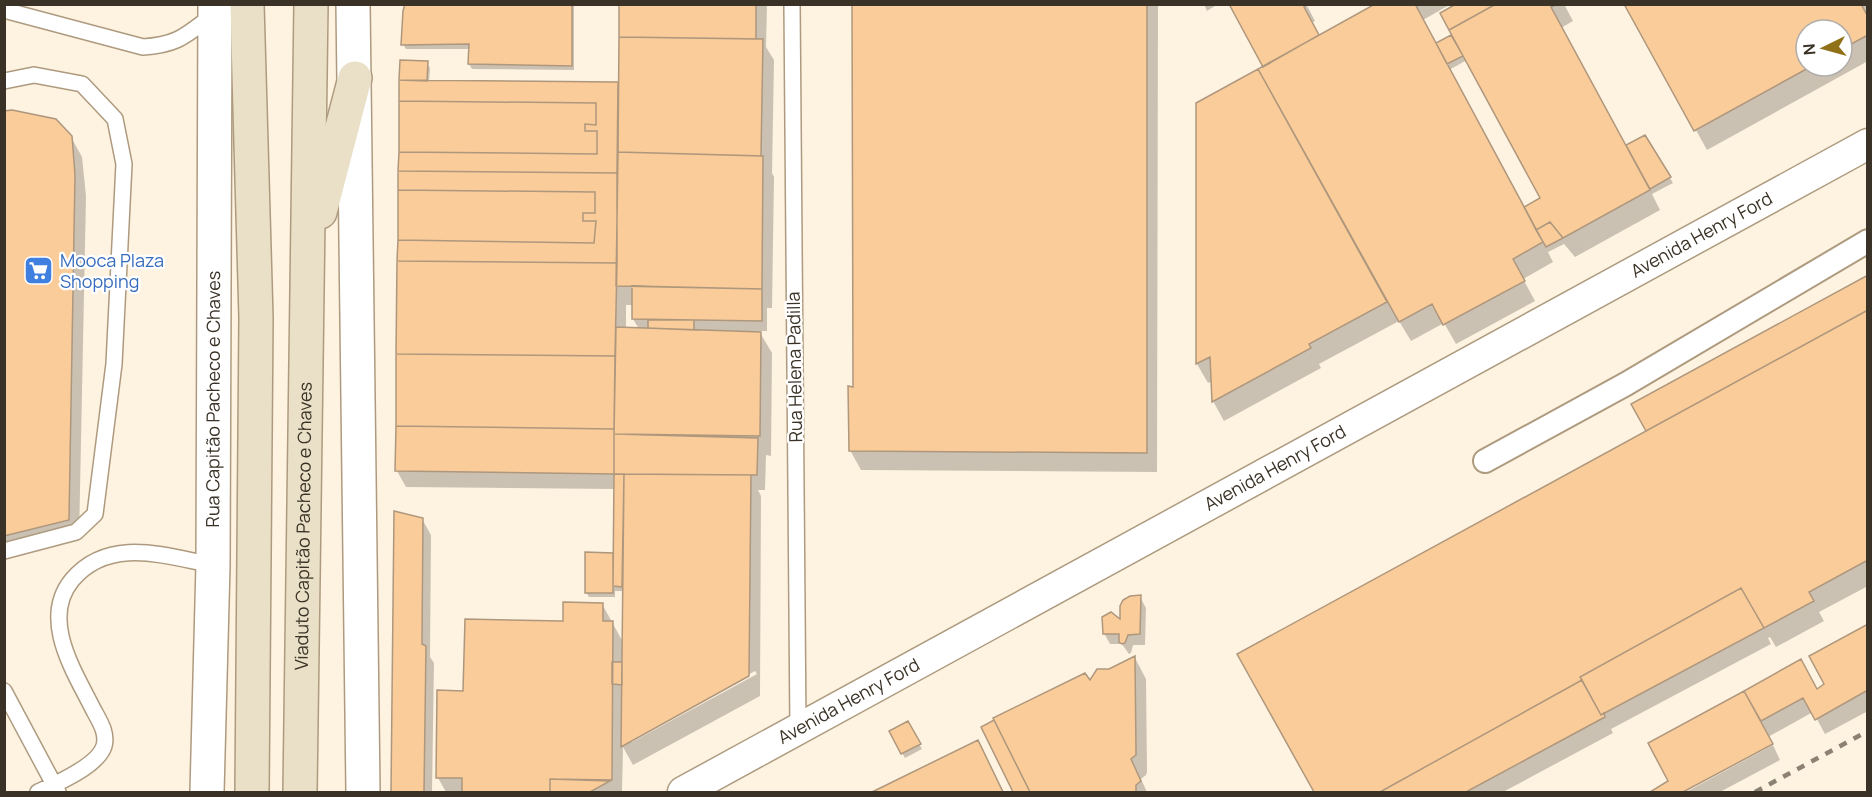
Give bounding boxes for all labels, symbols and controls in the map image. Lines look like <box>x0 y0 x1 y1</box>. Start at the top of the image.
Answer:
north arrow <box>1794 18 1854 78</box>
text: N <box>1798 43 1821 56</box>
street label: Avenida Henry Ford <box>1626 186 1776 283</box>
place label: Mooca Plaza Shopping <box>60 248 164 293</box>
supermarket icon: Mooca Plaza Shopping <box>23 255 55 287</box>
street label: Rua Capitão Pacheco e Chaves <box>200 271 225 527</box>
street label: Rua Helena Padilla <box>781 291 807 443</box>
street label: Viaduto Capitão Pacheco e Chaves <box>289 382 317 670</box>
street label: Avenida Henry Ford <box>1200 419 1350 516</box>
street label: Avenida Henry Ford <box>773 652 923 749</box>

